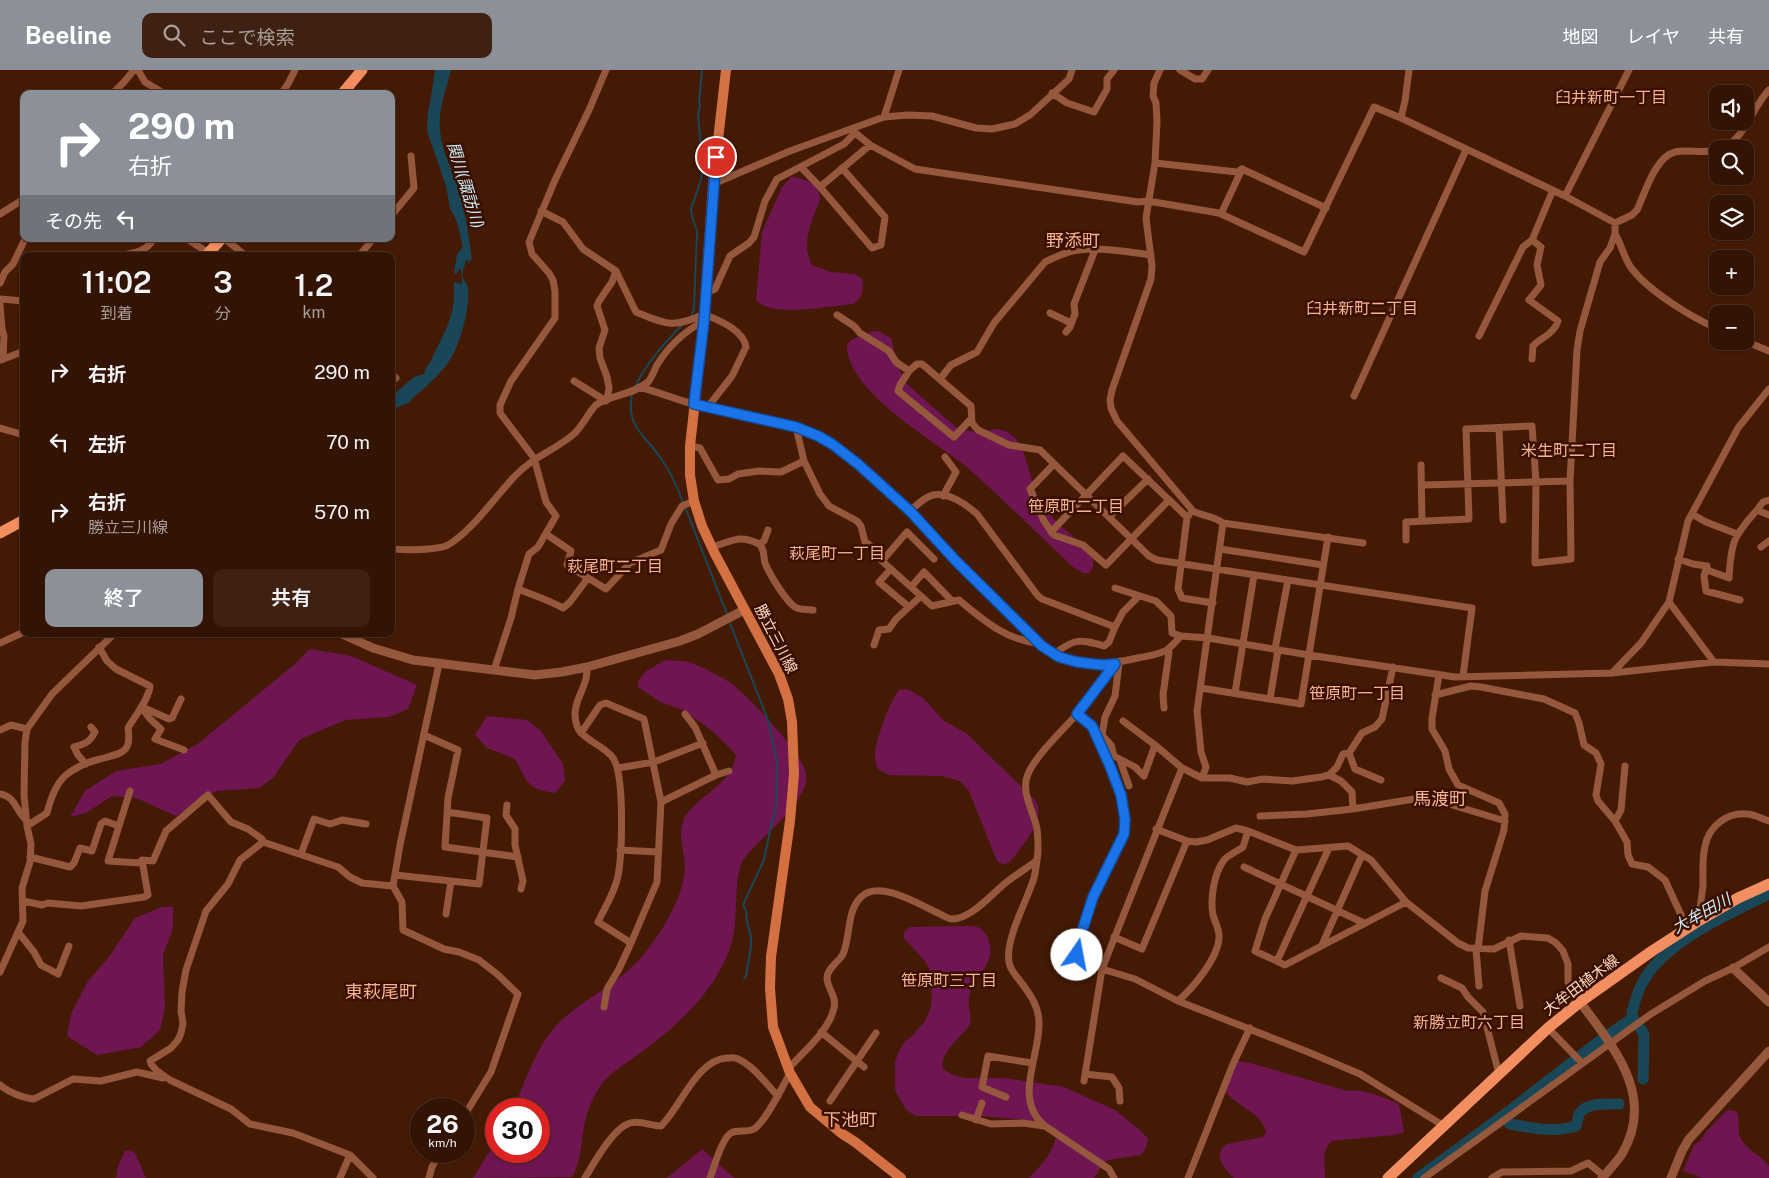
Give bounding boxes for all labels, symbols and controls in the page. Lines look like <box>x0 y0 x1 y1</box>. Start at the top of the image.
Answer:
search box <box>142 13 492 58</box>
text: Beeline <box>25 21 112 49</box>
icon: search <box>160 21 188 49</box>
text: ここで検索 <box>200 26 295 48</box>
text: 地図 <box>1563 26 1599 47</box>
text: レイヤ <box>1627 26 1680 47</box>
text: 共有 <box>1708 26 1744 47</box>
map controls <box>1709 85 1754 350</box>
button: sound <box>1709 85 1754 130</box>
district label: 臼井新町一丁目 <box>1555 88 1667 107</box>
text: 290 m <box>128 106 235 147</box>
icon: right <box>45 110 110 175</box>
pin <box>695 136 737 178</box>
water label: 関川(諏訪川) <box>443 140 488 231</box>
button: search <box>1709 140 1754 185</box>
icon: arrive <box>702 143 730 171</box>
text: 右折 <box>128 153 172 179</box>
button: layers <box>1709 195 1754 240</box>
icon: left <box>112 205 140 233</box>
text: その先 <box>45 210 102 232</box>
district label: 野添町 <box>1046 230 1100 251</box>
button: + <box>1709 250 1754 295</box>
text: 11:02 <box>82 264 152 300</box>
text: 3 <box>213 264 233 300</box>
text: 1.2 <box>294 267 333 303</box>
district label: 臼井新町二丁目 <box>1306 299 1418 318</box>
text: km <box>302 303 325 322</box>
text: 到着 <box>101 304 133 323</box>
text: 分 <box>215 304 231 323</box>
button: − <box>1709 305 1754 350</box>
icon: right <box>45 358 73 386</box>
text: 290 m <box>314 361 370 383</box>
text: 右折 <box>88 363 126 385</box>
icon: left <box>45 428 73 456</box>
text: 70 m <box>326 431 370 453</box>
text: 左折 <box>88 433 126 455</box>
district label: 米生町二丁目 <box>1521 441 1617 460</box>
text: 右折 <box>88 491 126 513</box>
district label: 笹原町二丁目 <box>1028 497 1124 516</box>
icon: right <box>45 498 73 526</box>
text: 570 m <box>314 501 370 523</box>
text: 勝立三川線 <box>88 518 168 537</box>
district label: 萩尾町一丁目 <box>789 544 885 563</box>
district label: 萩尾町二丁目 <box>567 557 663 576</box>
button: 終了 <box>45 569 203 627</box>
button: 共有 <box>213 569 370 627</box>
street label: 勝立三川線 <box>752 601 801 676</box>
district label: 笹原町一丁目 <box>1309 684 1405 703</box>
district label: 馬渡町 <box>1413 788 1467 809</box>
water label: 大牟田川 <box>1669 889 1736 937</box>
position arrow <box>1050 928 1102 980</box>
street label: 大牟田植木線 <box>1540 951 1622 1018</box>
district label: 笹原町三丁目 <box>901 971 997 990</box>
district label: 東萩尾町 <box>345 981 417 1002</box>
district label: 新勝立町六丁目 <box>1413 1013 1525 1032</box>
speed limit sign: 30 <box>485 1098 550 1163</box>
text: 26 <box>426 1109 459 1139</box>
district label: 下池町 <box>823 1109 877 1130</box>
text: km/h <box>428 1136 457 1150</box>

